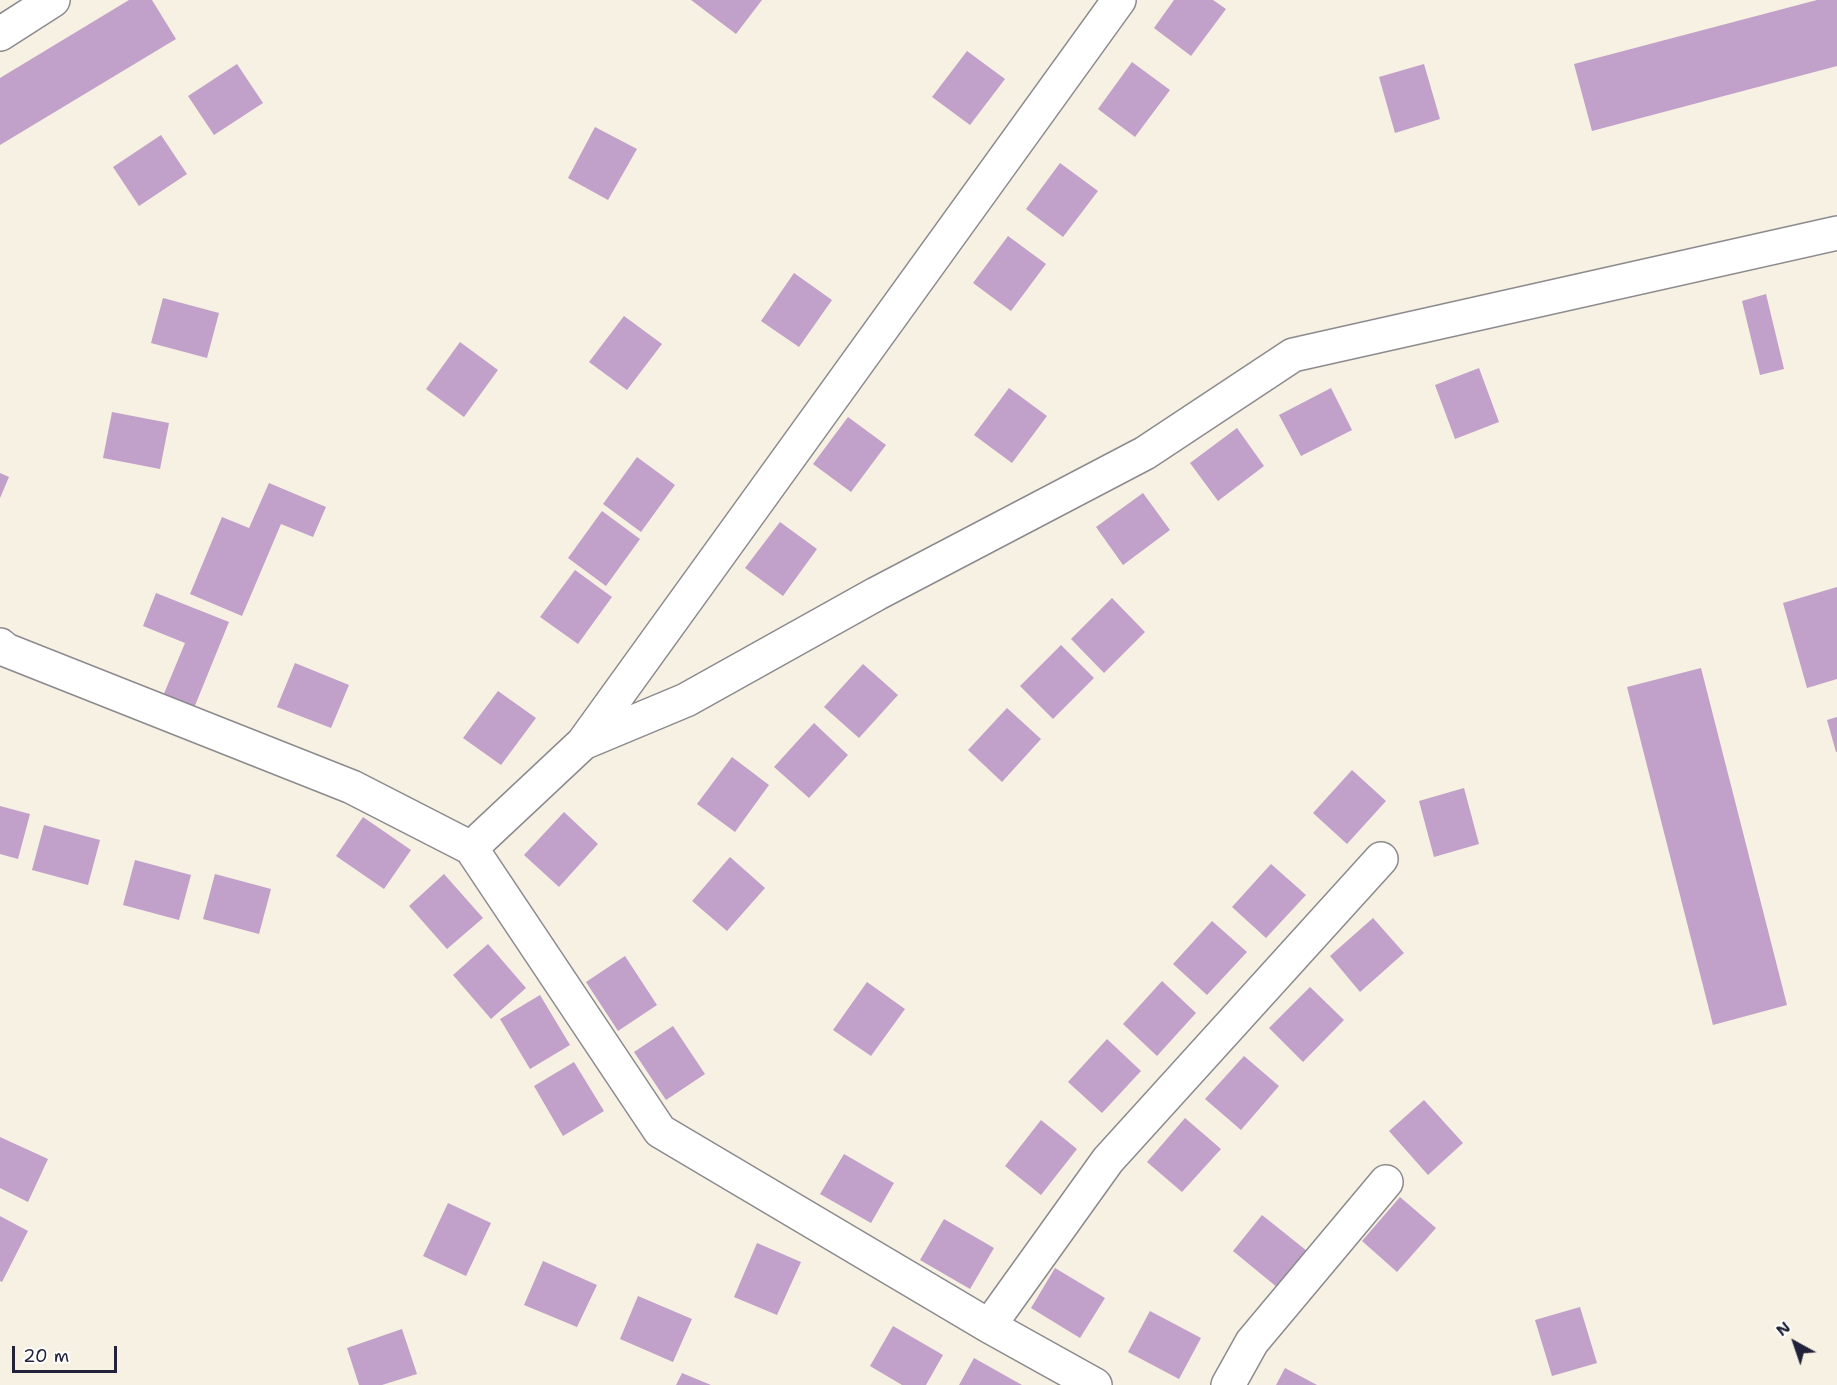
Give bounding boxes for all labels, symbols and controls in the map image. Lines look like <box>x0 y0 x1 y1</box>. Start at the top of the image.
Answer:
north arrow <box>1765 1313 1825 1373</box>
text: N <box>1771 1317 1795 1341</box>
scale bar <box>15 1334 120 1372</box>
text: 20 m <box>23 1344 69 1368</box>

